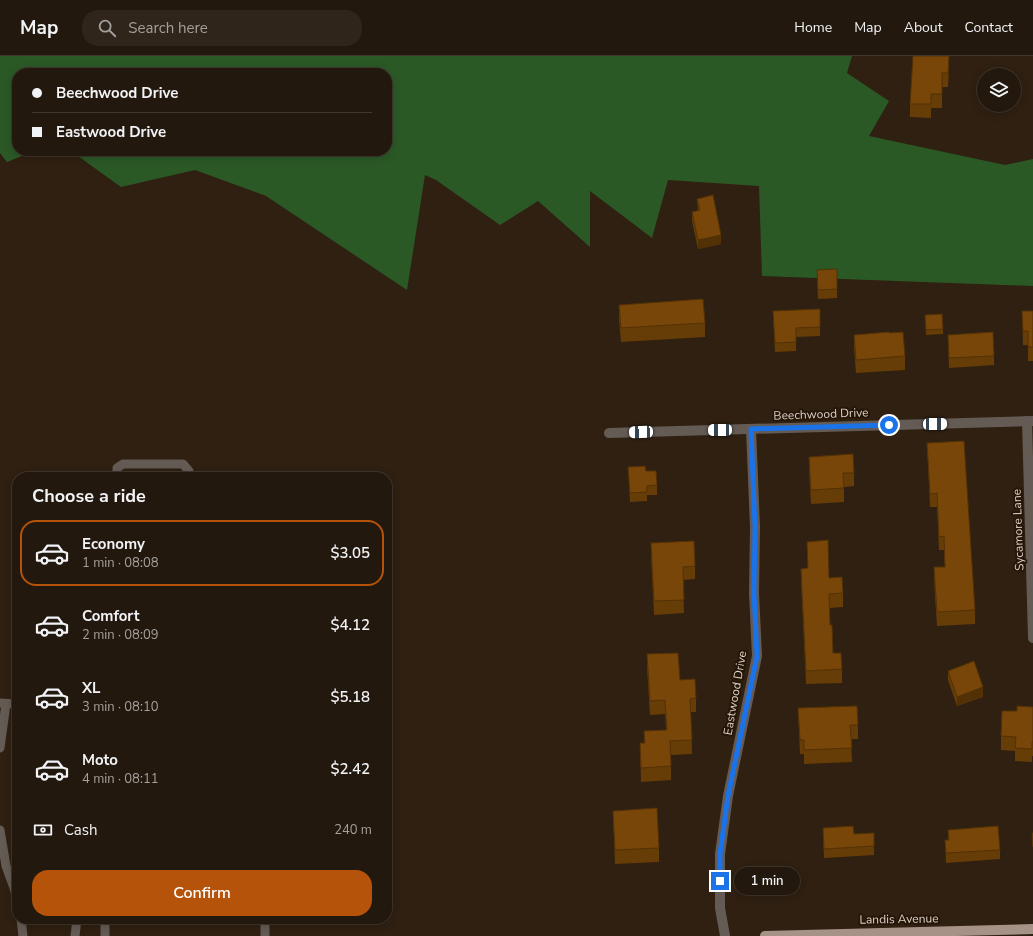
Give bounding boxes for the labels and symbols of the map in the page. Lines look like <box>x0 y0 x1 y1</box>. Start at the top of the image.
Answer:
street label: Beechwood Drive <box>773 404 869 424</box>
route start <box>880 416 898 434</box>
car <box>923 418 947 430</box>
car <box>708 424 732 436</box>
car <box>629 426 653 438</box>
street label: Sycamore Lane <box>1009 489 1027 571</box>
street label: Eastwood Drive <box>720 650 750 736</box>
callout: 1 min <box>734 867 800 895</box>
route end <box>711 872 729 890</box>
street label: Landis Avenue <box>859 910 939 928</box>

